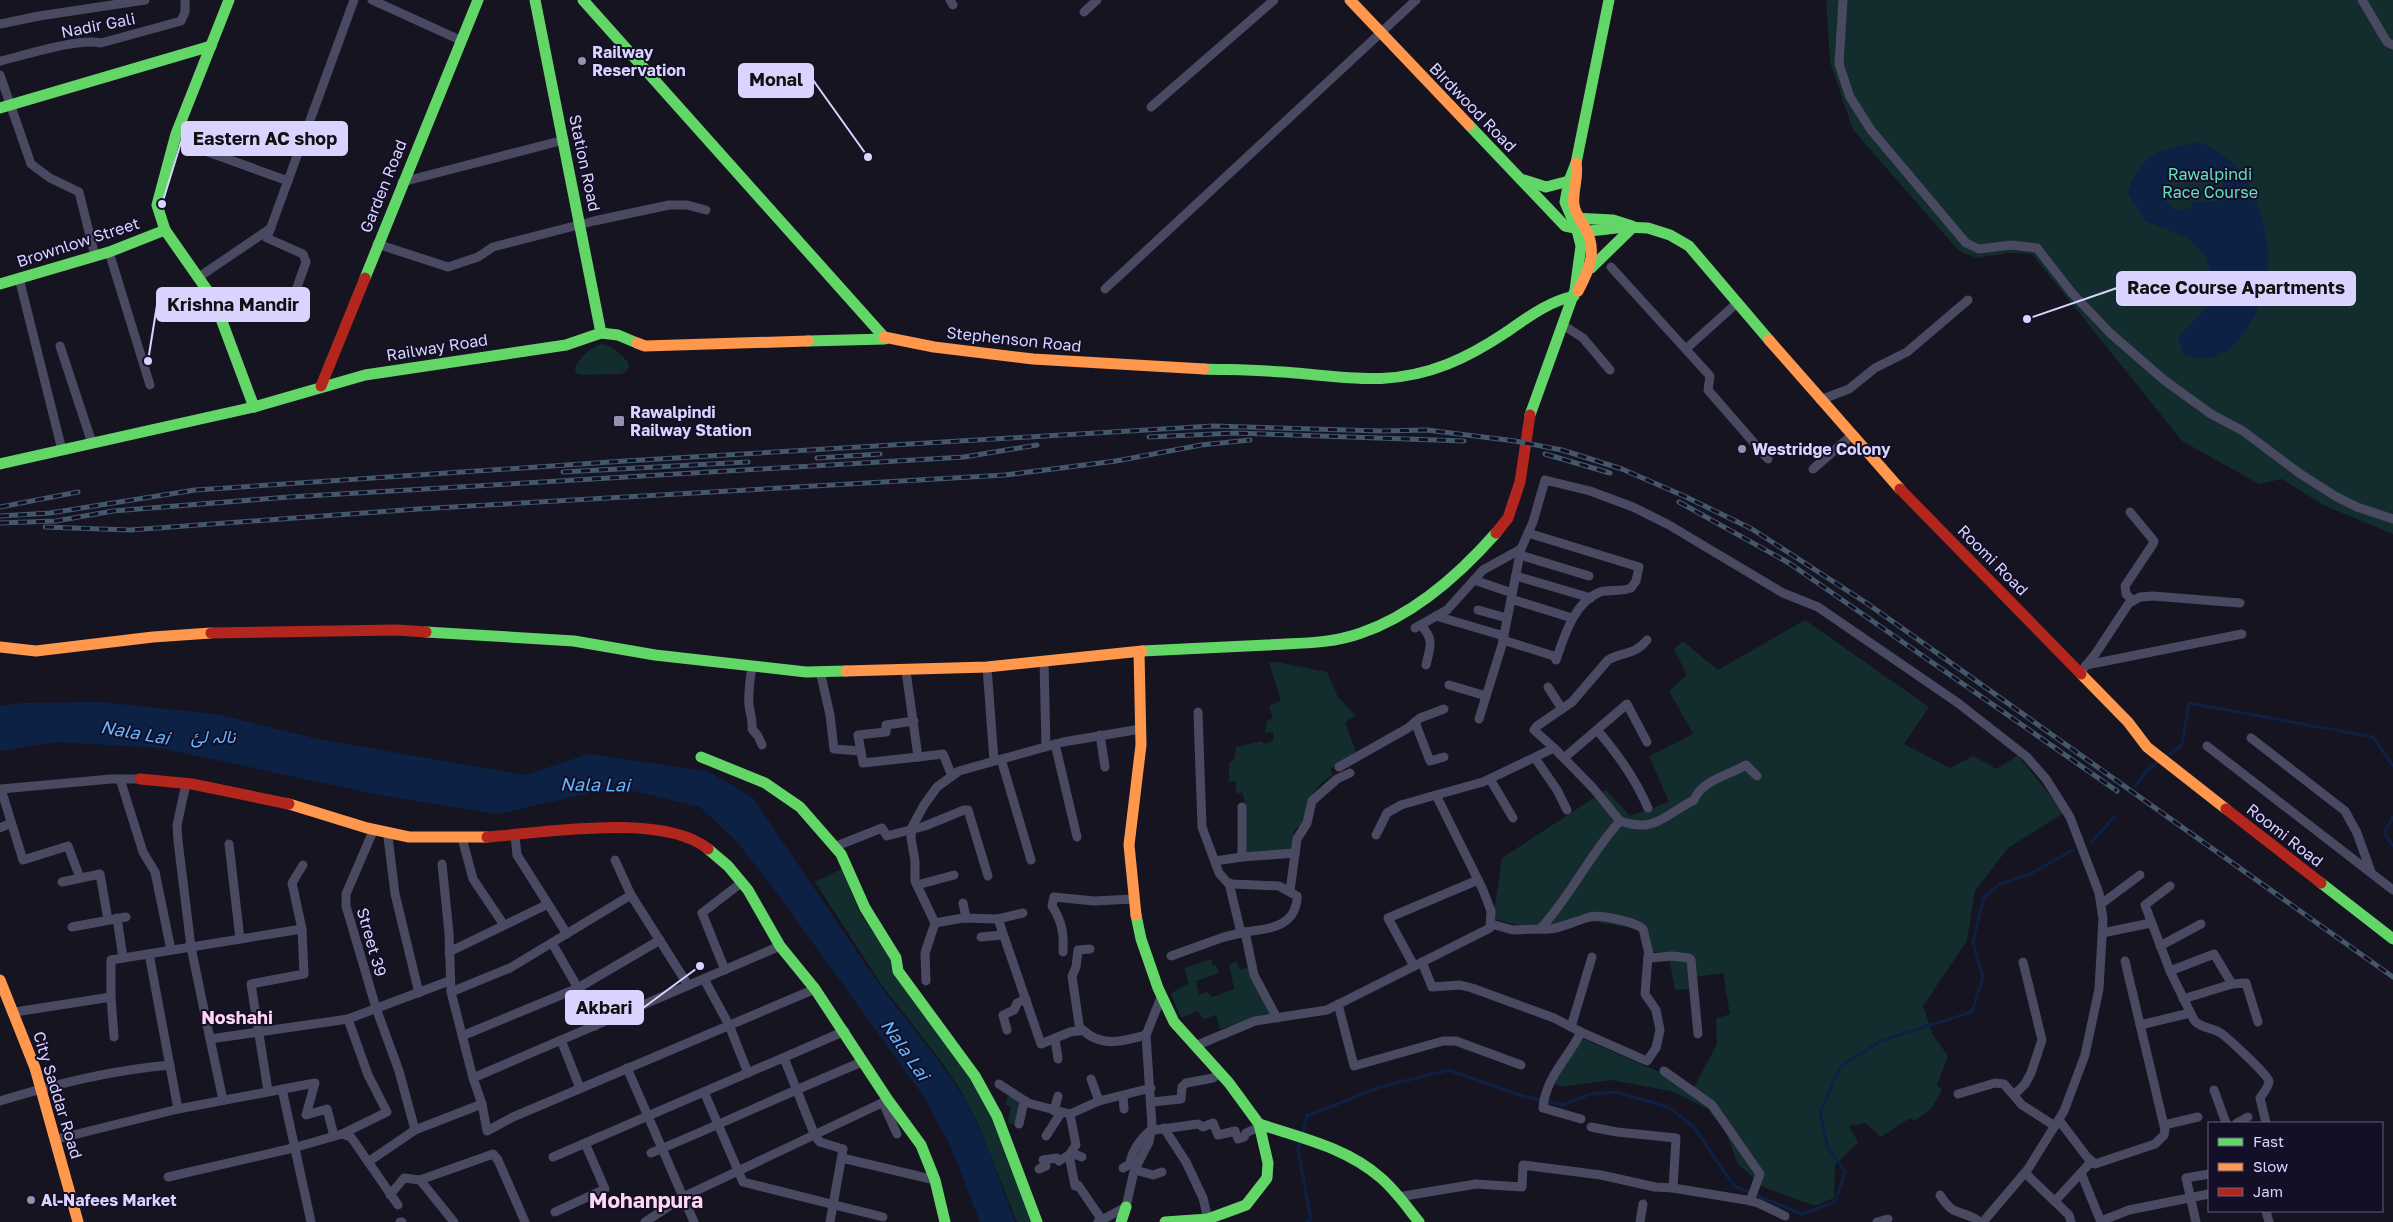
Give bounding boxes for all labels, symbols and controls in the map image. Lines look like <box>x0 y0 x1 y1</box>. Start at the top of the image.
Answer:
street label: Nadir Gali <box>59 8 137 42</box>
place label: Railway Reservation <box>592 42 686 80</box>
marker: Railway Reservation <box>576 55 588 67</box>
street label: BIrdwood Road <box>1425 58 1521 156</box>
callout: Monal <box>739 64 813 97</box>
text: Monal <box>749 68 803 90</box>
street label: Station Road <box>565 113 605 213</box>
callout: Eastern AC shop <box>182 122 347 155</box>
text: Eastern AC shop <box>193 127 337 149</box>
street label: Garden Road <box>355 137 411 235</box>
park label: Rawalpindi Race Course <box>2162 164 2258 202</box>
street label: Brownlow Street <box>14 213 142 271</box>
callout: Race Course Apartments <box>2117 272 2355 305</box>
text: Race Course Apartments <box>2127 276 2345 298</box>
callout: Krishna Mandir <box>157 288 309 321</box>
text: Krishna Mandir <box>167 293 299 315</box>
street label: Stephenson Road <box>946 322 1082 356</box>
street label: Railway Road <box>385 329 489 365</box>
place label: Rawalpindi Railway Station <box>630 402 752 440</box>
marker: Rawalpindi Railway Station <box>612 414 626 428</box>
place label: Westridge Colony <box>1752 439 1891 459</box>
marker: Westridge Colony <box>1736 443 1748 455</box>
street label: Roomi Road <box>1954 521 2032 599</box>
water label: Nala Lai <box>99 715 174 749</box>
water label: نالہ لئ <box>191 725 236 748</box>
water label: Nala Lai <box>560 772 632 796</box>
street label: Roomi Road <box>2243 799 2327 871</box>
street label: Street 39 <box>353 905 391 979</box>
callout: Akbari <box>566 991 643 1024</box>
text: Akbari <box>576 996 632 1018</box>
district label: Noshahi <box>201 1006 273 1028</box>
water label: Nala Lai <box>877 1015 936 1086</box>
street label: City Saddar Road <box>29 1029 87 1161</box>
legend <box>2208 1122 2383 1212</box>
text: Fast <box>2253 1132 2284 1150</box>
text: Slow <box>2253 1157 2288 1175</box>
text: Jam <box>2253 1182 2283 1200</box>
district label: Mohanpura <box>589 1187 703 1213</box>
place label: Al-Nafees Market <box>41 1190 177 1210</box>
marker: Al-Nafees Market <box>25 1194 37 1206</box>

